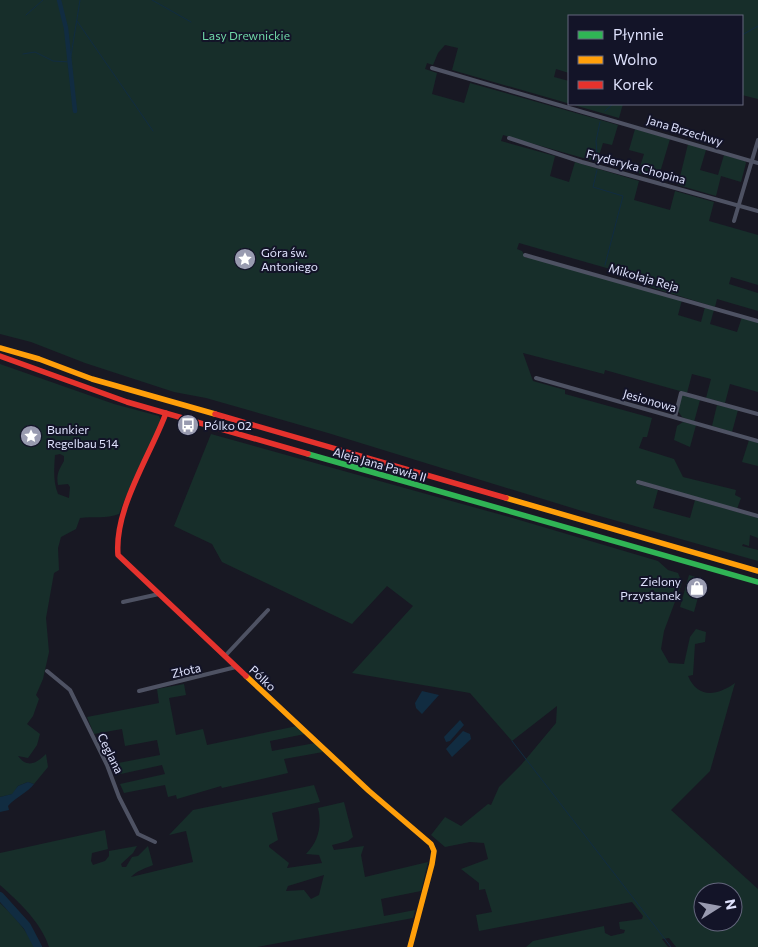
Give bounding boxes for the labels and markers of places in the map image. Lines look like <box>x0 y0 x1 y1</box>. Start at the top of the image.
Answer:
place label: Góra św. Antoniego <box>261 245 318 273</box>
place icon: Góra św. Antoniego <box>233 247 257 271</box>
bus stop icon: Pólko 02 <box>176 413 200 437</box>
place label: Pólko 02 <box>204 418 252 432</box>
place label: Bunkier Regelbau 514 <box>47 422 118 450</box>
place icon: Bunkier Regelbau 514 <box>19 424 43 448</box>
place label: Zielony Przystanek <box>620 574 681 602</box>
shop icon: Zielony Przystanek <box>685 576 709 600</box>

